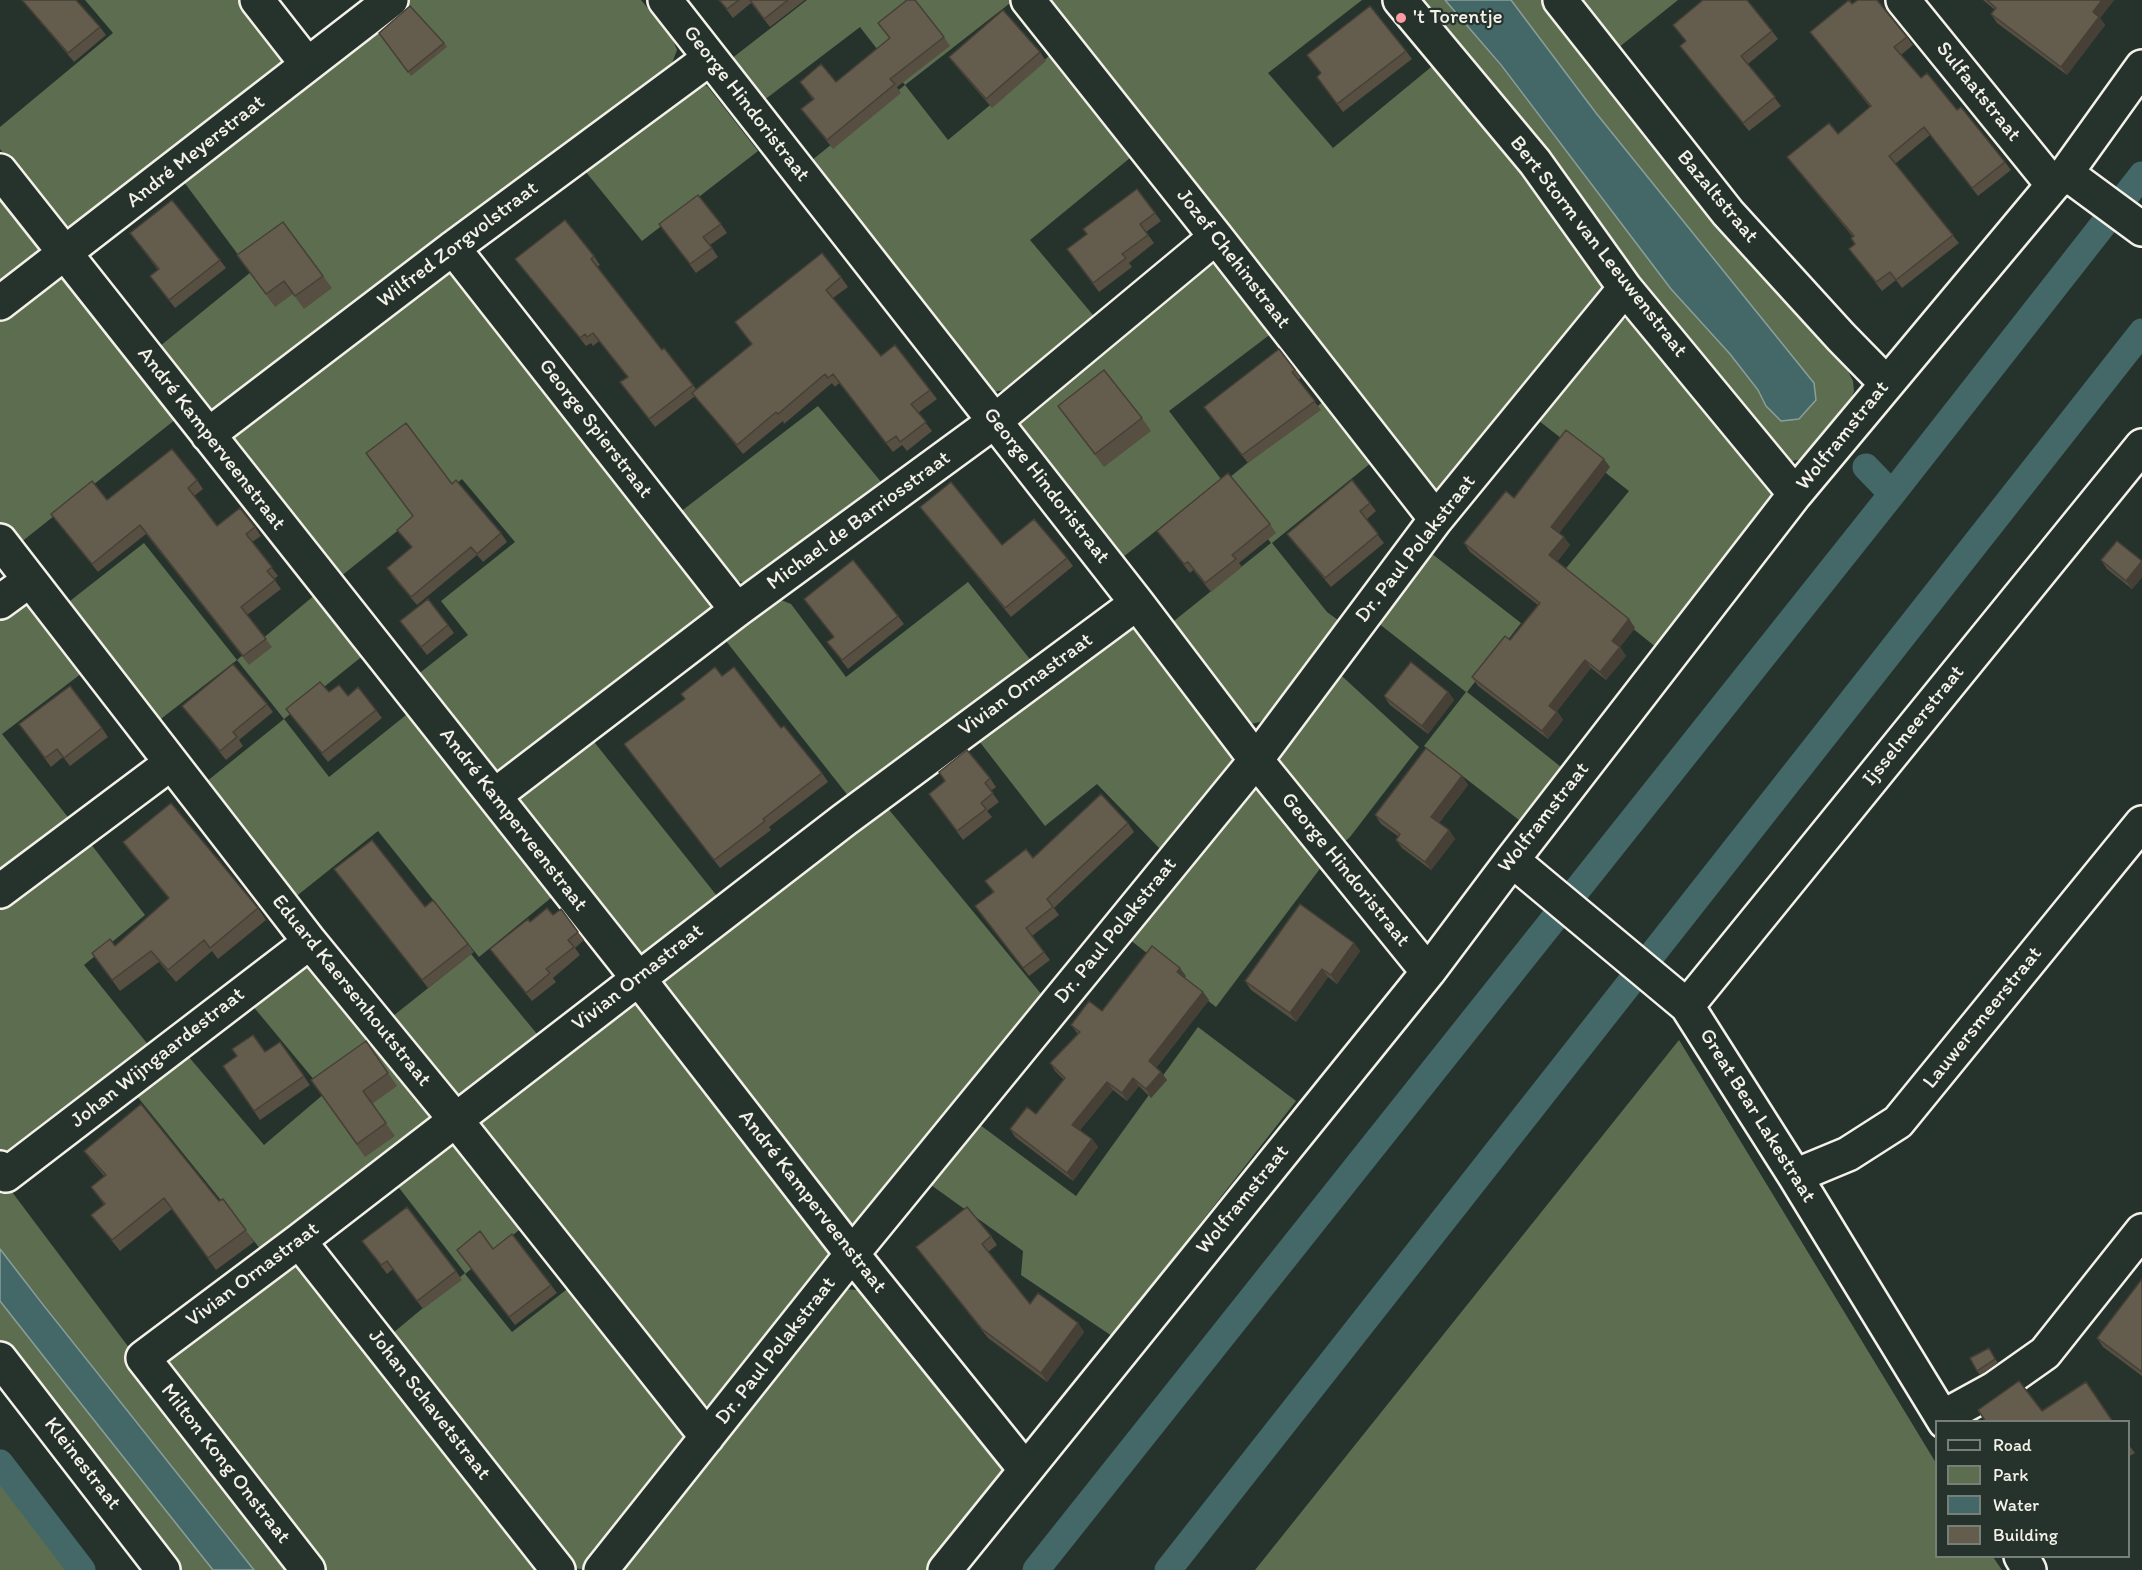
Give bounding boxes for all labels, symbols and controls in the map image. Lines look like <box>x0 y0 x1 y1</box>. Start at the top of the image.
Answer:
place label: 't Torentje <box>1413 5 1503 31</box>
marker: 't Torentje <box>1394 11 1408 25</box>
street label: George Hindoristraat <box>677 21 815 187</box>
street label: Sulfaatstraat <box>1930 37 2026 147</box>
street label: André Meyerstraat <box>122 90 270 214</box>
street label: Bert Storm van Leeuwenstraat <box>1504 131 1692 363</box>
street label: Bazaltstraat <box>1671 145 1763 249</box>
street label: Wilfred Zorgvolstraat <box>372 176 544 314</box>
street label: Jozef Chehinstraat <box>1171 184 1295 334</box>
street label: André Kamperveenstraat <box>132 342 290 536</box>
street label: George Spierstraat <box>533 354 657 504</box>
street label: Wolframstraat <box>1791 376 1895 496</box>
street label: George Hindoristraat <box>977 403 1115 569</box>
street label: Michael de Barriosstraat <box>762 446 956 596</box>
street label: Dr. Paul Polakstraat <box>1350 470 1482 628</box>
street label: Vivian Ornastraat <box>954 628 1098 742</box>
street label: Ijsselmeerstraat <box>1858 661 1970 791</box>
street label: André Kamperveenstraat <box>434 723 592 917</box>
street label: Wolframstraat <box>1493 758 1595 878</box>
street label: George Hindoristraat <box>1275 788 1415 952</box>
street label: Dr. Paul Polakstraat <box>1049 853 1183 1009</box>
street label: Eduard Kaersenhoutstraat <box>266 890 436 1092</box>
street label: Vivian Ornastraat <box>567 919 709 1037</box>
street label: Lauwersmeerstraat <box>1918 942 2048 1094</box>
street label: Johan Wijngaardestraat <box>66 982 250 1134</box>
street label: Great Bear Lakestraat <box>1693 1024 1821 1208</box>
street label: André Kamperveenstraat <box>733 1105 891 1299</box>
street label: Wolframstraat <box>1191 1140 1295 1260</box>
street label: Vivian Ornastraat <box>182 1217 324 1333</box>
street label: Dr. Paul Polakstraat <box>710 1272 842 1430</box>
street label: Johan Schavetstraat <box>362 1325 496 1485</box>
street label: Milton Kong Onstraat <box>155 1379 295 1549</box>
street label: Kleinestraat <box>38 1413 126 1515</box>
legend <box>1935 1420 2130 1558</box>
text: Road <box>1993 1434 2032 1456</box>
text: Park <box>1993 1464 2028 1486</box>
text: Water <box>1993 1494 2039 1516</box>
text: Building <box>1993 1524 2058 1546</box>

